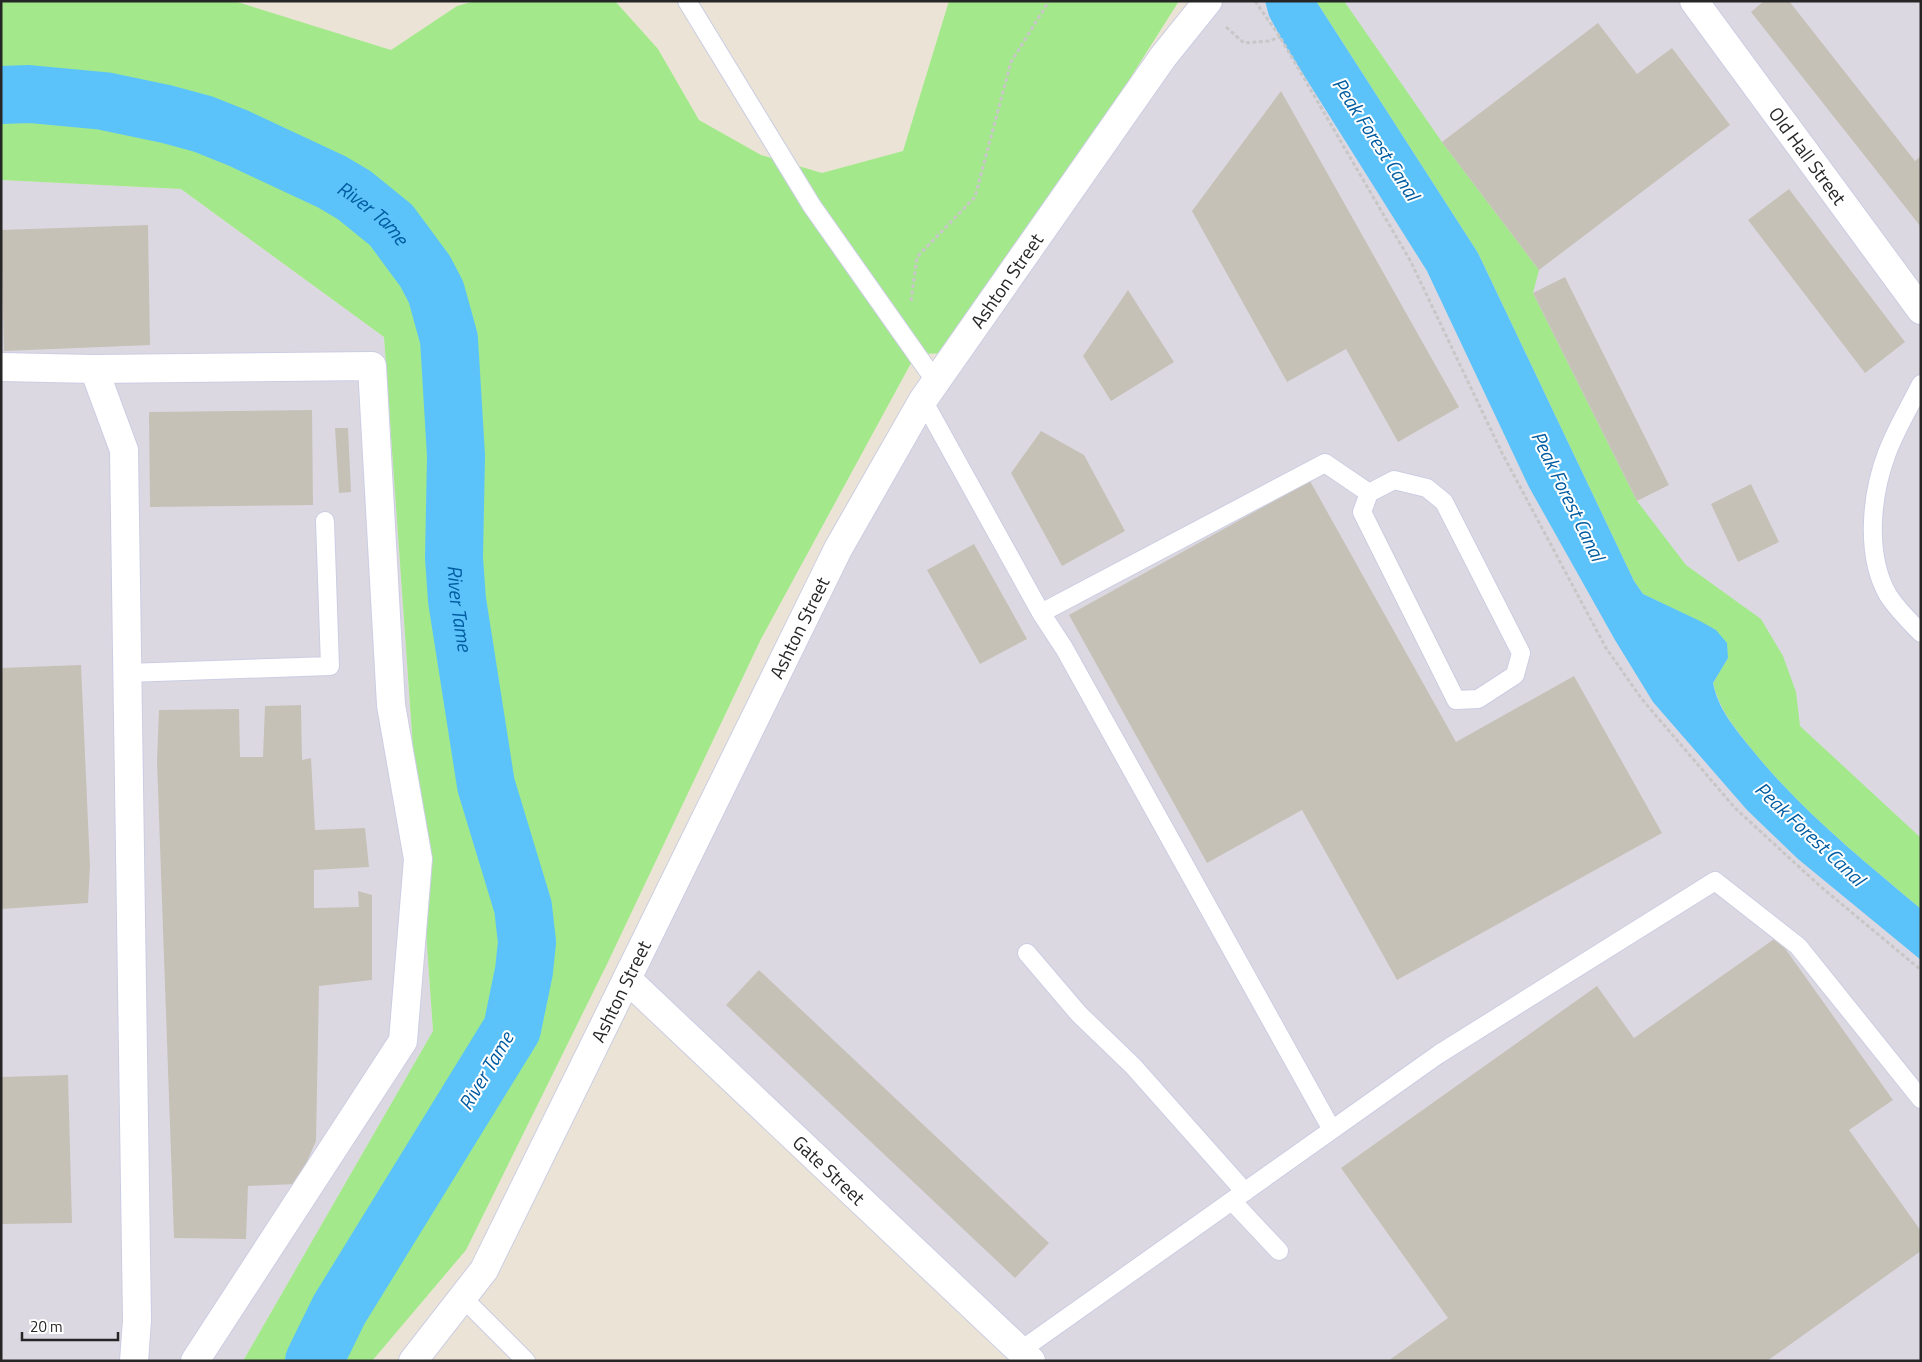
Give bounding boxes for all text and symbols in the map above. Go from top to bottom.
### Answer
water label: Peak Forest Canal [1325,71,1429,209]
street label: Old Hall Street [1762,100,1854,211]
water label: River Tame [331,172,418,253]
street label: Ashton Street [963,226,1050,334]
water label: Peak Forest Canal [1523,425,1615,569]
water label: River Tame [440,564,481,655]
street label: Ashton Street [762,571,836,683]
water label: Peak Forest Canal [1748,774,1875,895]
street label: Ashton Street [583,935,658,1047]
water label: River Tame [450,1024,522,1116]
street label: Gate Street [786,1128,873,1212]
scale bar [22,1310,119,1342]
text: 20 m [30,1315,63,1338]

